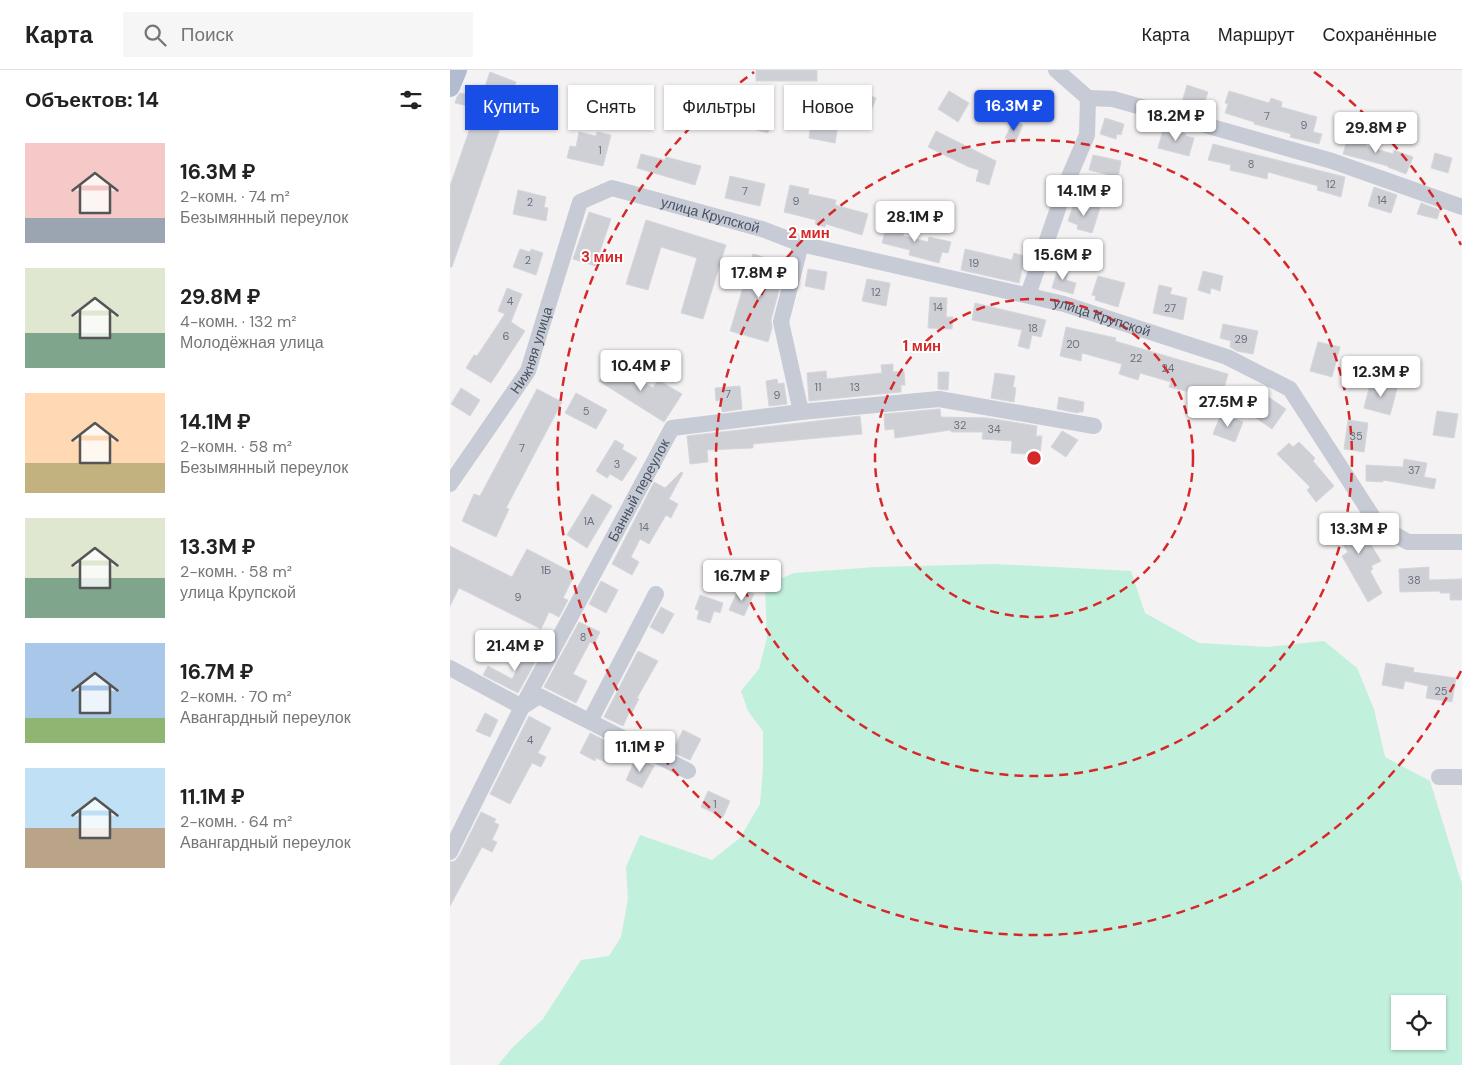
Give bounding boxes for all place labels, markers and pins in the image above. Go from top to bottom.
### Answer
pin: 16.3M ₽ [968,90,1060,132]
pin: 18.2M ₽ [1130,100,1222,142]
pin: 29.8M ₽ [1330,112,1422,154]
pin: 14.1M ₽ [1038,174,1130,217]
pin: 28.1M ₽ [869,200,961,243]
pin: 15.6M ₽ [1017,238,1109,281]
pin: 17.8M ₽ [713,256,805,299]
pin: 10.4M ₽ [595,350,687,392]
pin: 12.3M ₽ [1335,356,1427,398]
pin: 27.5M ₽ [1182,386,1274,428]
centre of rings [1025,449,1043,467]
pin: 13.3M ₽ [1313,512,1405,555]
pin: 16.7M ₽ [696,560,788,602]
pin: 21.4M ₽ [469,630,561,672]
pin: 11.1M ₽ [594,730,686,773]

